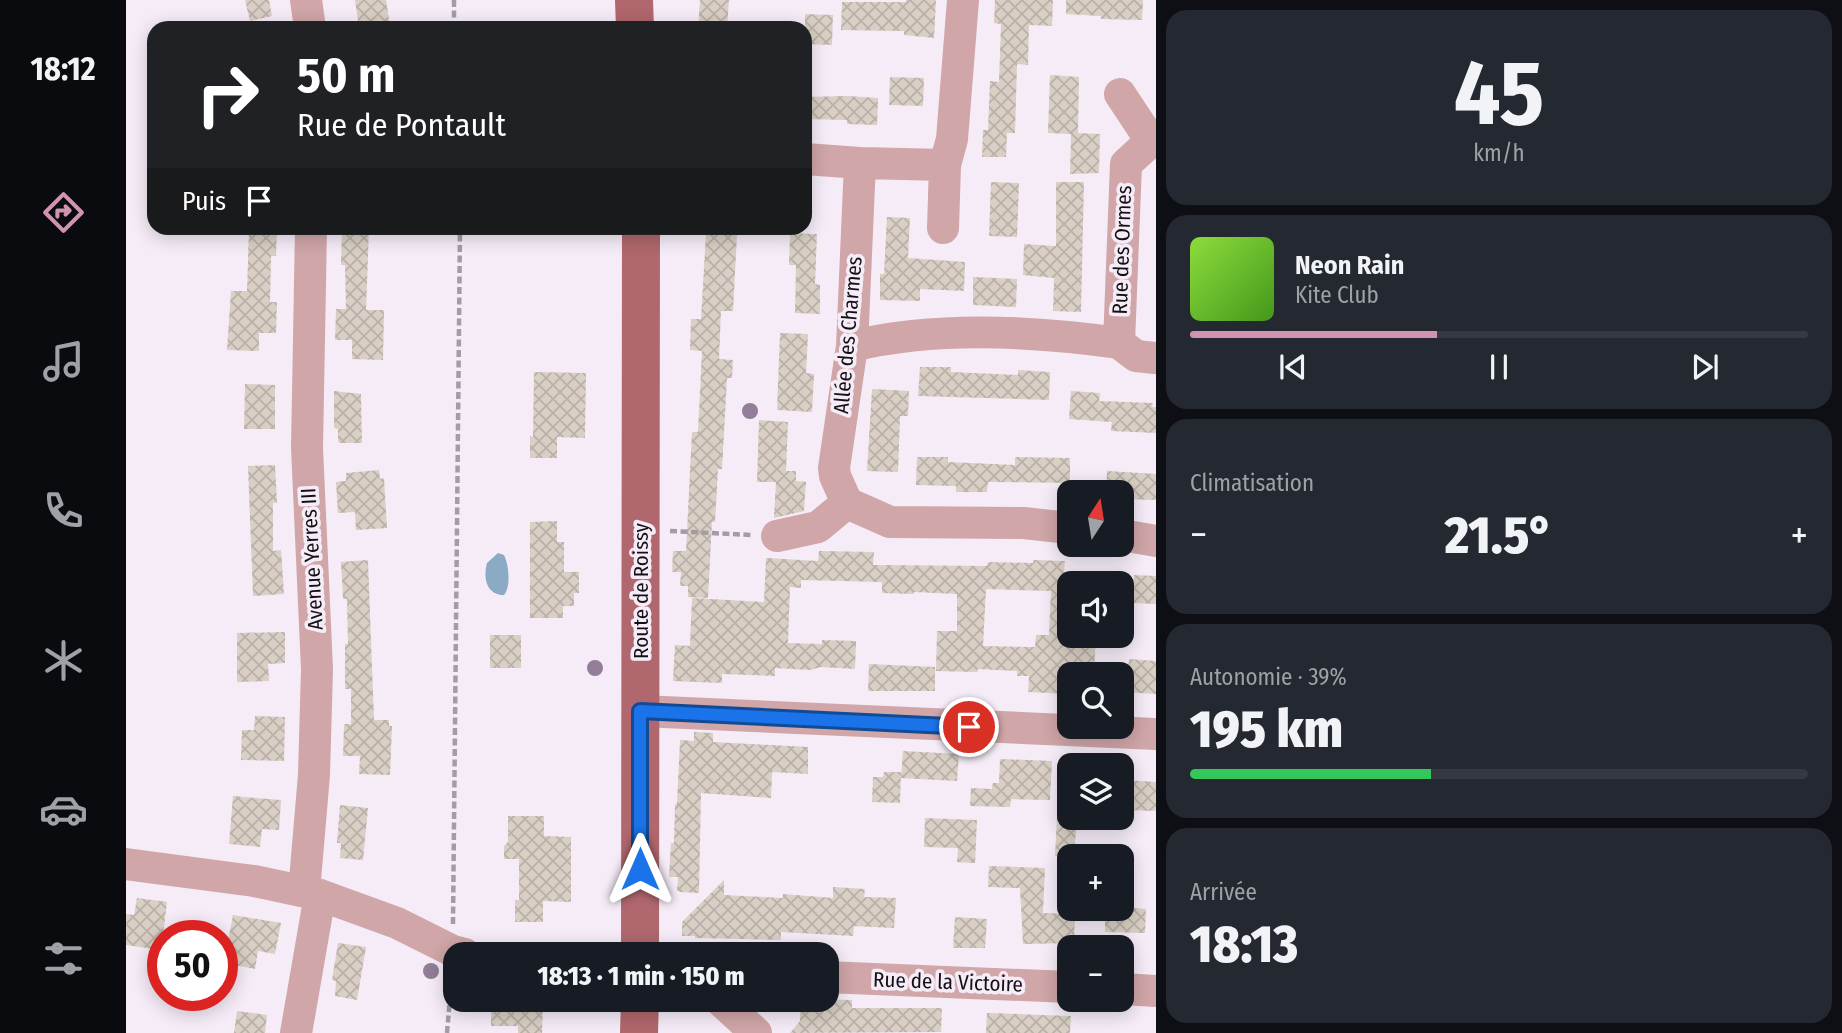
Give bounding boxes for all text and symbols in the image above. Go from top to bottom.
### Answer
text: 45 [1454,39,1544,148]
text: 50 m [297,46,395,105]
icon: right [182,49,273,140]
text: 18:12 [30,50,96,88]
text: Rue de Pontault [297,106,506,144]
text: km/h [1473,139,1525,167]
icon: arrive [240,182,278,220]
street label: Rue des Ormes [1107,185,1137,315]
text: Puis [182,186,226,217]
icon: directions [39,188,88,237]
text: Neon Rain [1295,250,1404,281]
street label: Allée des Charmes [828,255,868,415]
text: Kite Club [1295,281,1379,309]
icon: music [39,337,88,386]
icon: previous [1274,348,1312,386]
icon: pause [1480,348,1518,386]
icon: next [1686,348,1724,386]
text: Climatisation [1190,469,1314,497]
north arrow [1057,480,1134,556]
map controls [1057,480,1134,1012]
icon: phone [39,486,88,535]
street label: Avenue Yerres III [295,487,329,631]
text: 21.5° [1445,504,1553,567]
text: − [1190,512,1207,558]
text: + [1791,512,1808,558]
street label: Route de Roissy [628,522,654,659]
button: sound [1057,571,1134,648]
icon: climate [39,636,88,685]
button: search [1057,662,1134,739]
text: Autonomie · 39% [1190,663,1347,691]
pin [939,697,999,757]
text: 195 km [1190,698,1343,761]
icon: arrive [950,708,988,746]
button: layers [1057,753,1134,830]
icon: car [39,785,88,834]
position arrow [603,832,677,906]
button: + [1057,844,1134,921]
text: Arrivée [1190,878,1257,906]
text: 18:13 [1190,913,1298,976]
speed limit sign: 50 [147,920,238,1011]
icon: filters [39,934,88,983]
button: − [1057,935,1134,1012]
text: 18:13 · 1 min · 150 m [537,961,745,992]
street label: Rue de la Victoire [873,966,1023,998]

